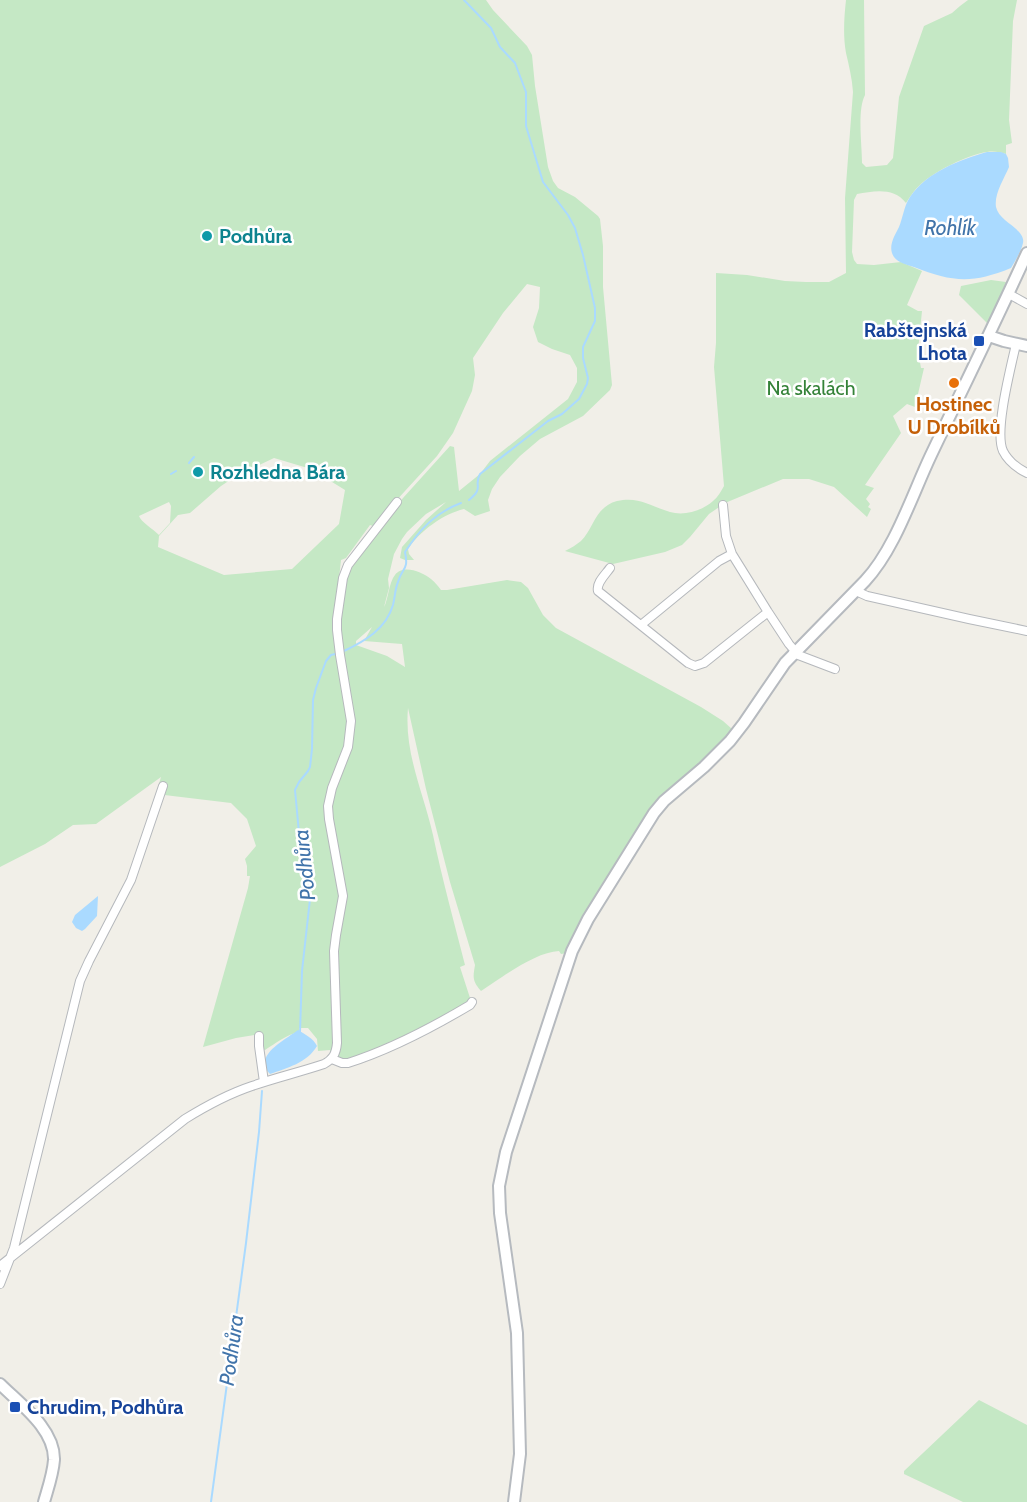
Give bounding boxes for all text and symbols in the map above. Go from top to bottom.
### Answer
water label: Rohlík [924,215,977,240]
place label: Podhůra [219,224,292,248]
marker: Podhůra [200,229,214,243]
place label: Rabštejnská Lhota [864,318,967,365]
marker: Rabštejnská Lhota [972,334,986,348]
park label: Na skalách [767,376,855,400]
marker: Hostinec U Drobílků [947,376,961,390]
place label: Hostinec U Drobílků [907,392,1001,439]
place label: Rozhledna Bára [210,460,345,484]
marker: Rozhledna Bára [191,465,205,479]
water label: Podhůra [288,828,320,902]
water label: Podhůra [214,1313,248,1387]
place label: Chrudim, Podhůra [27,1395,184,1419]
marker: Chrudim, Podhůra [8,1400,22,1414]

